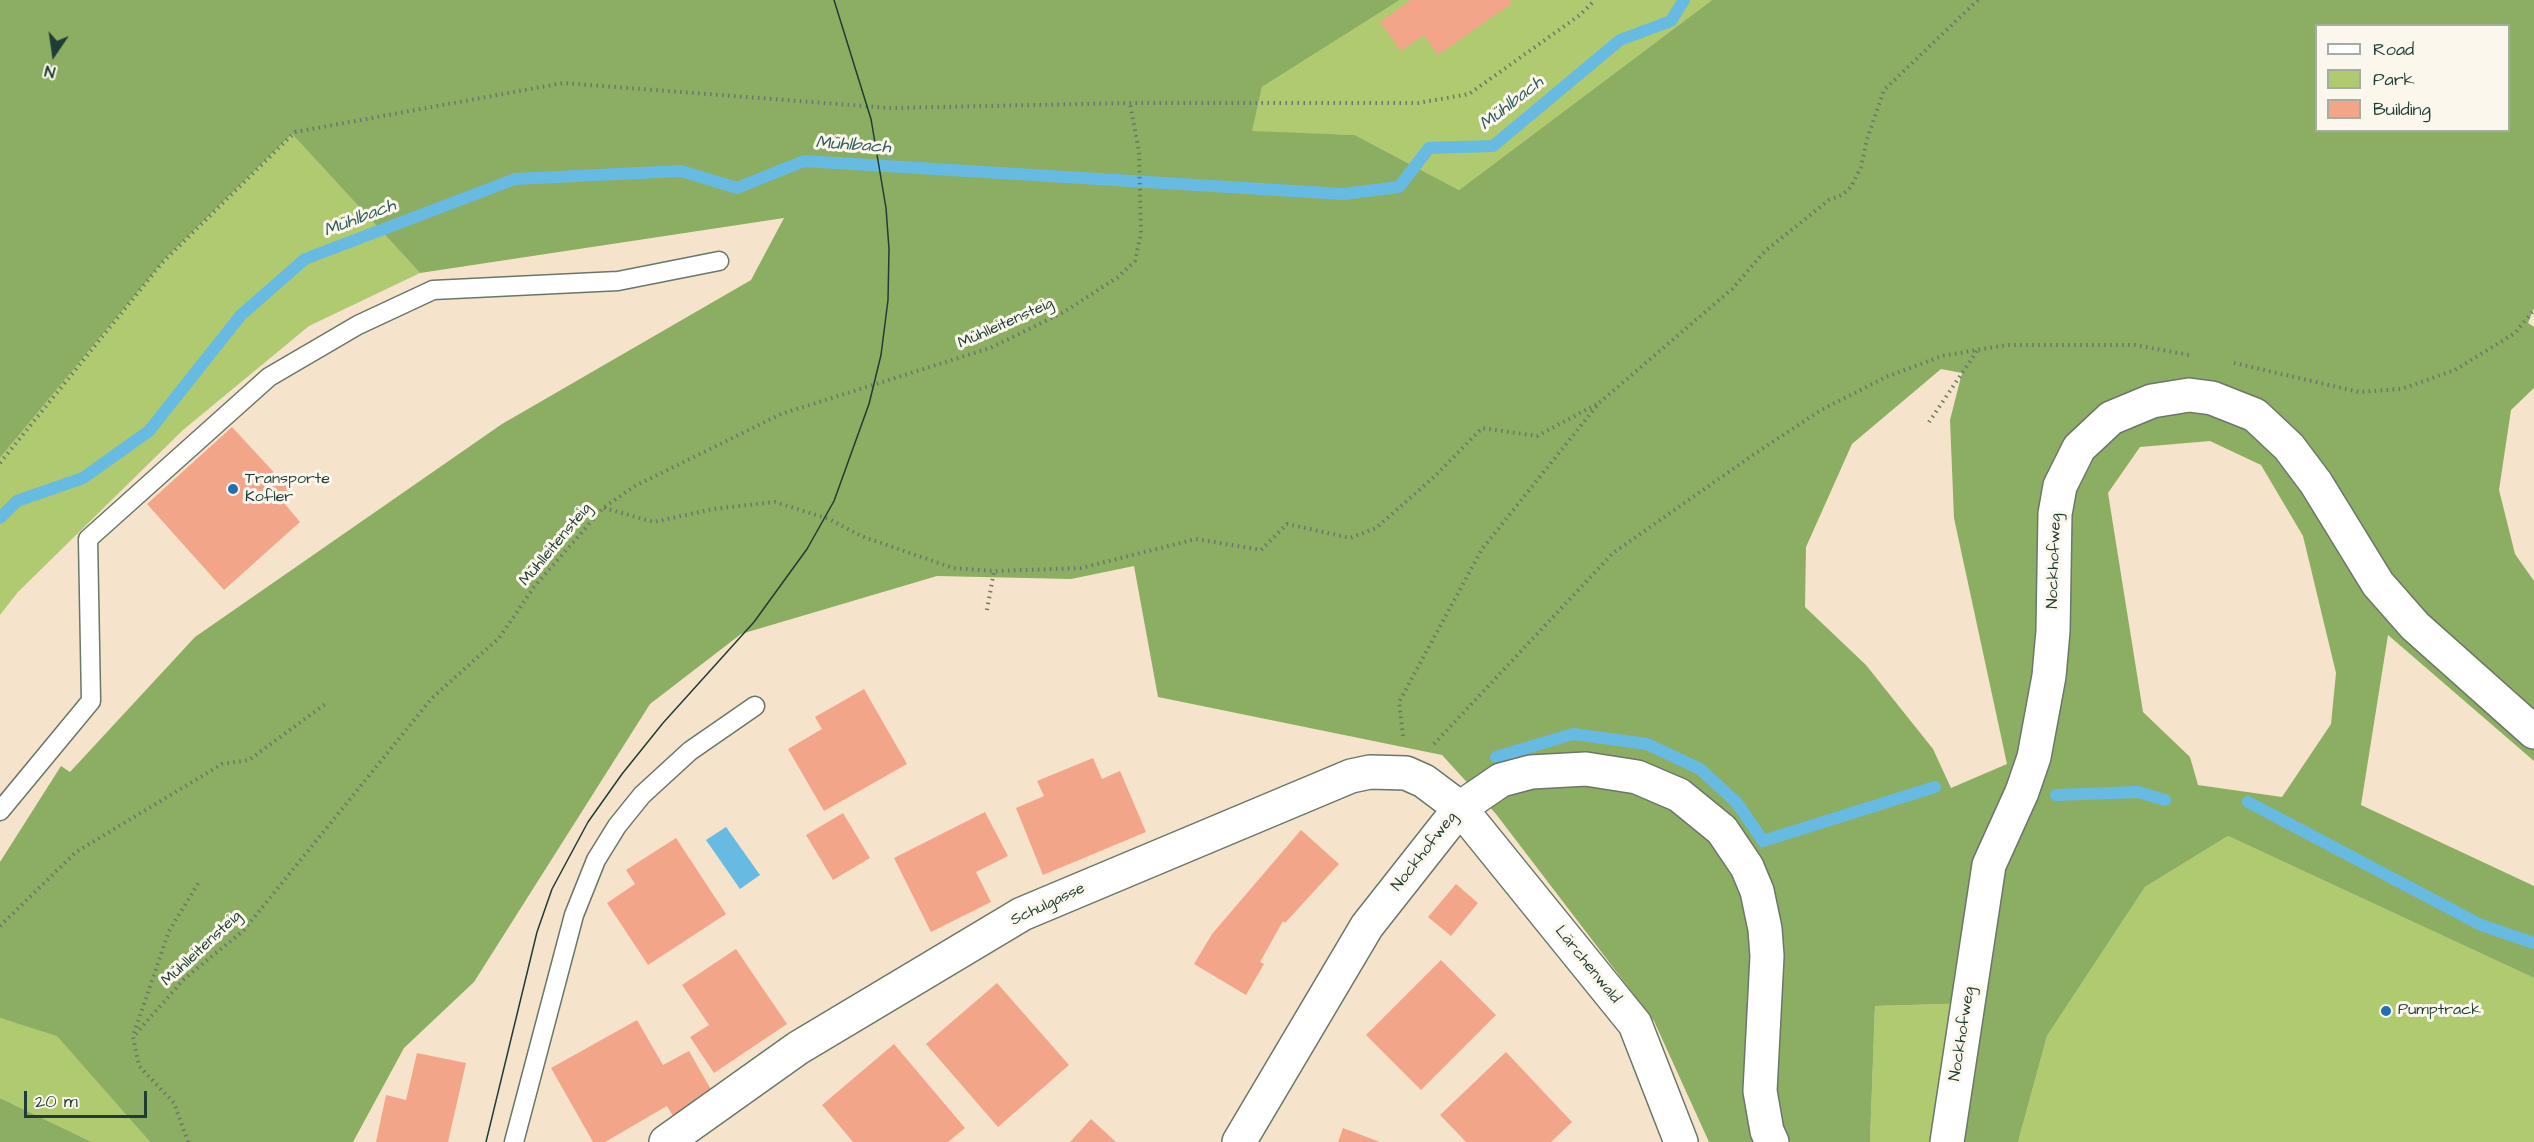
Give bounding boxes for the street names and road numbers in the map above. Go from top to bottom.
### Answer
street label: Mühlleitensteig [955,294,1057,354]
street label: Mühlleitensteig [516,500,596,590]
street label: Nockhofweg [2044,513,2066,609]
street label: Nockhofweg [1388,809,1462,895]
street label: Schulgasse [1008,879,1088,931]
street label: Mühlleitensteig [158,907,246,991]
street label: Lärchenwald [1550,922,1624,1008]
street label: Nockhofweg [1946,985,1980,1083]

